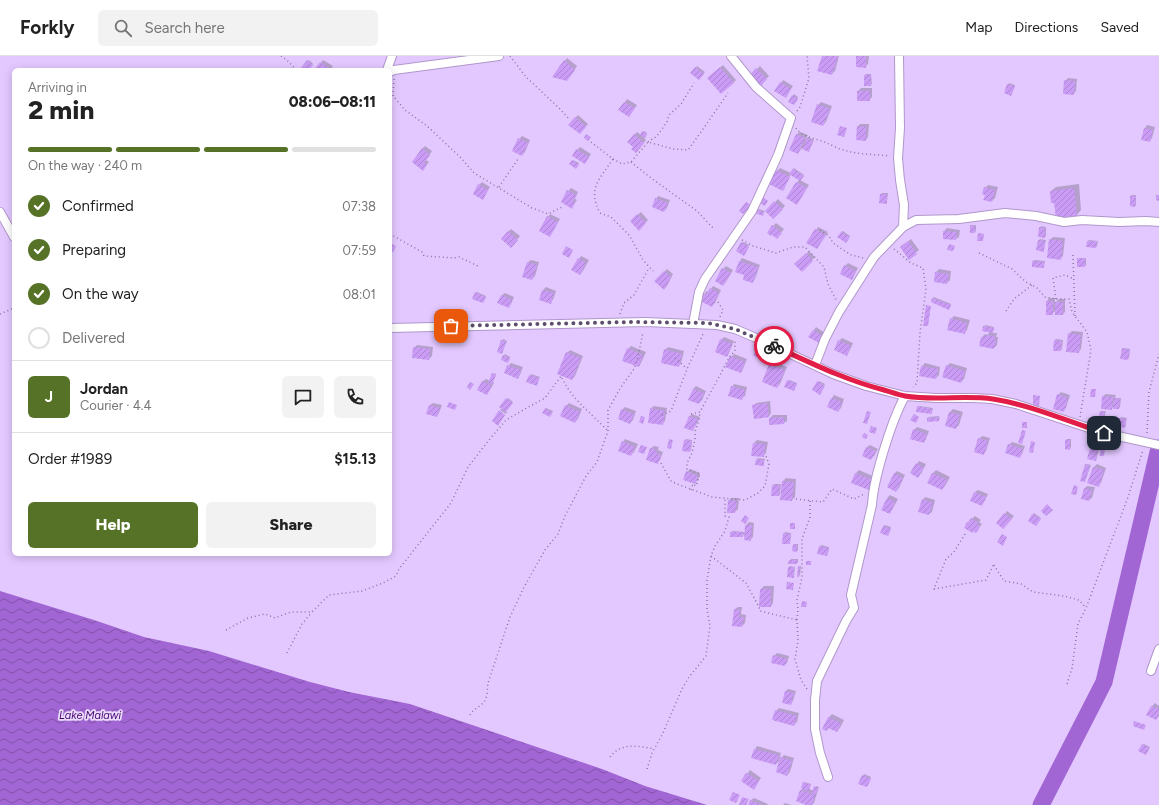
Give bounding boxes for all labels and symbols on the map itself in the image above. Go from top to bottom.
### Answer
pin [434,309,468,343]
courier [754,326,794,366]
pin [1087,416,1121,450]
water label: Lake Malawi [59,709,121,722]

